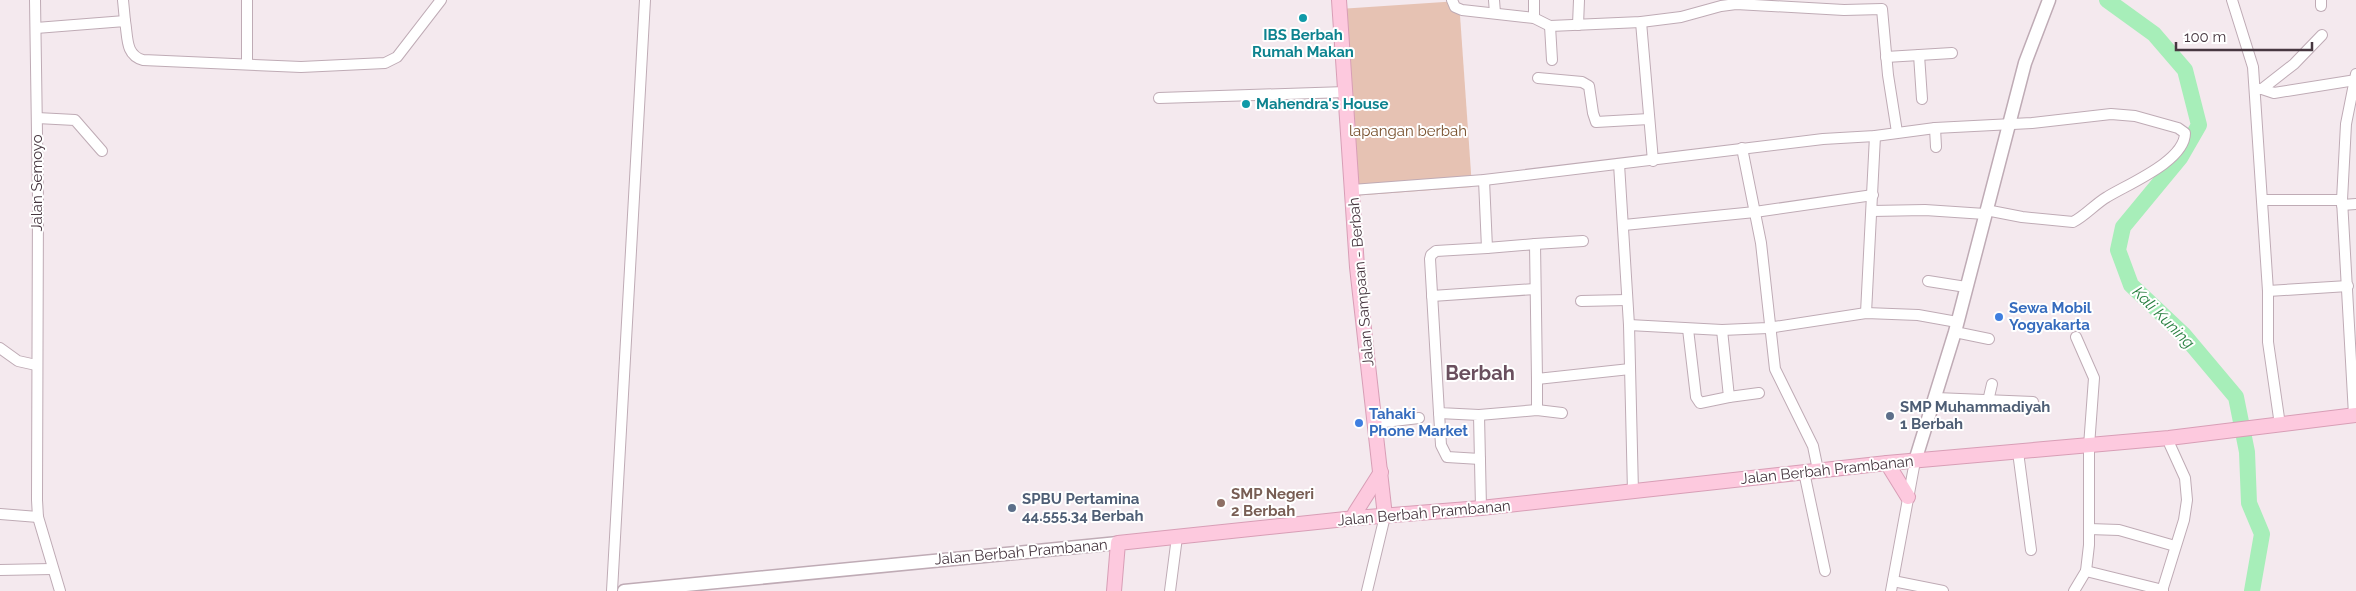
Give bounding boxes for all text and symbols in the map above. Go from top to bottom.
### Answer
marker: IBS Berbah Rumah Makan [1297,12,1309,24]
scale bar [2176,20,2312,52]
place label: IBS Berbah Rumah Makan [1252,26,1354,61]
text: 100 m [2184,28,2226,46]
place label: Mahendra's House [1256,95,1389,113]
marker: Mahendra's House [1240,98,1252,110]
park label: lapangan berbah [1349,122,1467,140]
street label: Jalan Semoyo [28,134,46,232]
street label: Jalan Sampaan - Berbah [1345,197,1377,367]
water label: Kali Kuning [2129,282,2199,353]
place label: Sewa Mobil Yogyakarta [2009,299,2092,334]
marker: Sewa Mobil Yogyakarta [1993,311,2005,323]
district label: Berbah [1445,361,1515,385]
place label: SMP Muhammadiyah 1 Berbah [1900,398,2050,433]
place label: Tahaki Phone Market [1369,405,1468,440]
marker: SMP Muhammadiyah 1 Berbah [1884,410,1896,422]
marker: Tahaki Phone Market [1353,417,1365,429]
street label: Jalan Berbah Prambanan [1740,452,1914,488]
place label: SMP Negeri 2 Berbah [1231,485,1314,520]
place label: SPBU Pertamina 44.555.34 Berbah [1022,490,1144,525]
street label: Jalan Berbah Prambanan [1337,496,1511,530]
marker: SMP Negeri 2 Berbah [1215,497,1227,509]
marker: SPBU Pertamina 44.555.34 Berbah [1006,502,1018,514]
street label: Jalan Berbah Prambanan [934,535,1108,569]

